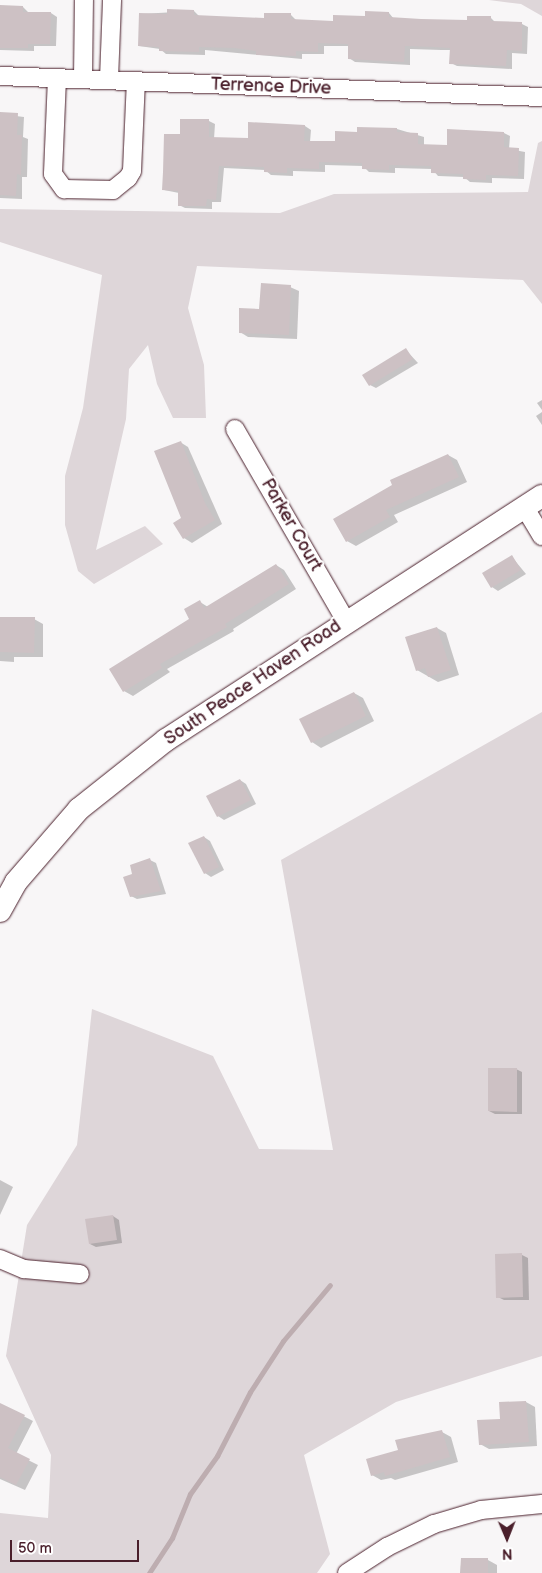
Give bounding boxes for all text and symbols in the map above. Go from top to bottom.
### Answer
street label: Terrence Drive [210,74,332,100]
street label: Parker Court [256,475,326,575]
street label: South Peace Haven Road [160,616,346,750]
north arrow [482,1513,532,1563]
scale bar [12,1530,141,1562]
text: 50 m [18,1539,52,1558]
text: N [502,1545,513,1562]

